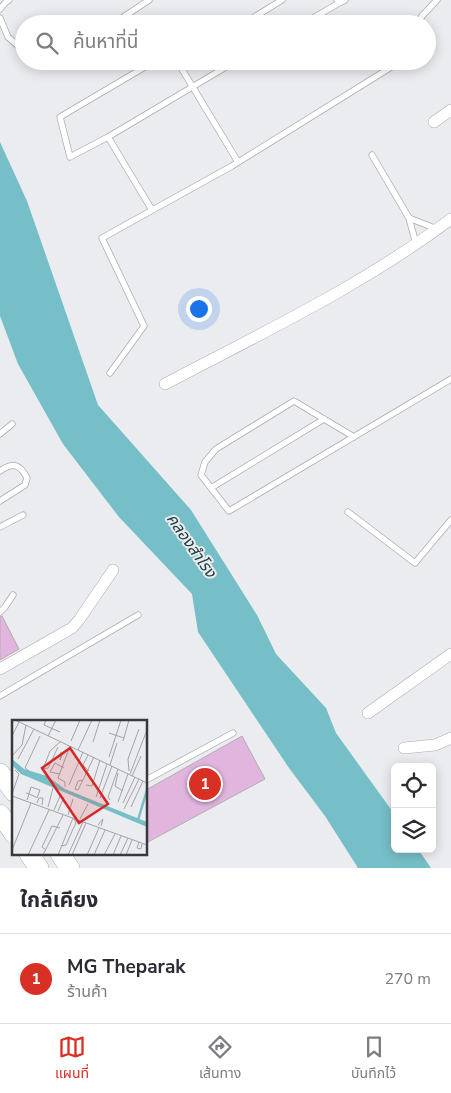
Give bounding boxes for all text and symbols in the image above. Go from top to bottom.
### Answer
search box [15,15,436,70]
icon: search [33,29,61,57]
text: ค้นหาที่นี่ [73,29,138,55]
your location [186,296,212,322]
water label: คลองสำโรง [161,509,222,583]
inset map [12,720,148,856]
map controls [391,763,436,853]
button: locate [391,763,436,808]
pin: 1 [189,765,221,803]
button: layers [391,808,436,853]
text: ใกล้เคียง [20,886,98,914]
text: MG Theparak [67,954,186,980]
text: 1 [31,968,41,990]
text: 270 m [384,968,431,990]
text: ร้านค้า [67,981,107,1003]
tab: แผนที่ [55,1033,89,1084]
tab: เส้นทาง [199,1033,241,1084]
tab: บันทึกไว้ [351,1033,396,1084]

